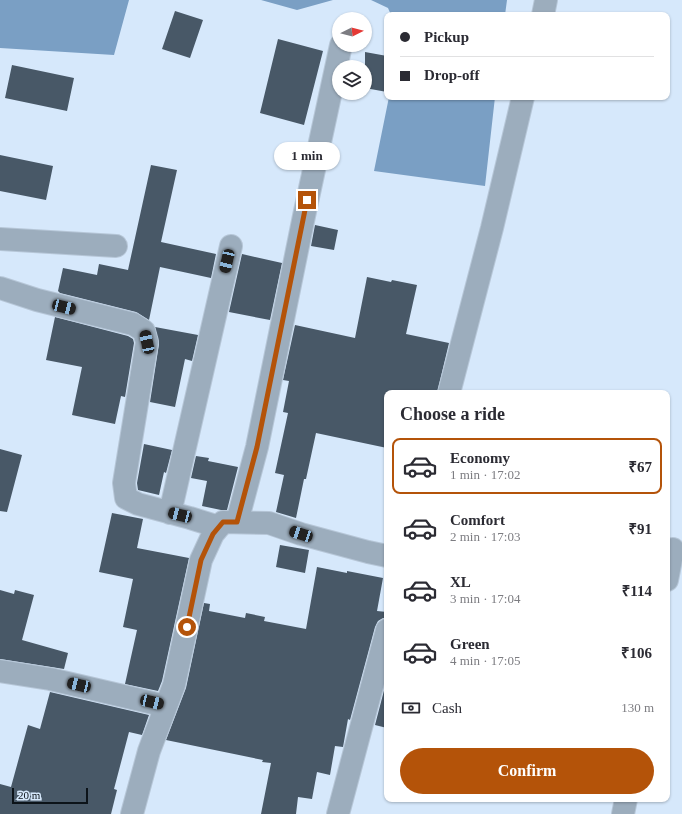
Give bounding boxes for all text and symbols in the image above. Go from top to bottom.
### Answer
north arrow [332,12,372,52]
map controls [332,12,372,100]
text: Pickup [424,29,469,45]
button: layers [332,60,372,100]
text: Drop-off [424,67,480,83]
callout: 1 min [274,142,340,170]
text: 1 min [291,148,323,163]
route end [298,191,316,209]
car [218,248,236,274]
car [51,298,77,316]
car [139,329,155,355]
text: Choose a ride [400,404,505,424]
icon: car [402,448,438,484]
text: Economy [450,450,510,466]
text: ₹67 [628,459,652,475]
text: 1 min · 17:02 [450,467,520,482]
car [167,506,193,524]
icon: car [402,510,438,546]
text: Comfort [450,512,505,528]
text: ₹91 [628,521,652,537]
car [288,525,314,543]
text: 2 min · 17:03 [450,529,520,544]
icon: car [402,572,438,608]
text: XL [450,574,471,590]
text: ₹114 [622,583,652,599]
text: 3 min · 17:04 [450,591,520,606]
route start [178,618,196,636]
icon: car [402,634,438,670]
text: Green [450,636,490,652]
text: ₹106 [621,645,652,661]
text: 4 min · 17:05 [450,653,520,668]
car [66,676,92,694]
car [139,693,165,711]
icon: cash [400,697,422,719]
text: Cash [432,700,462,716]
text: 130 m [621,700,654,715]
button: Confirm [400,748,654,794]
scale bar [12,786,88,805]
text: 20 m [18,789,40,801]

